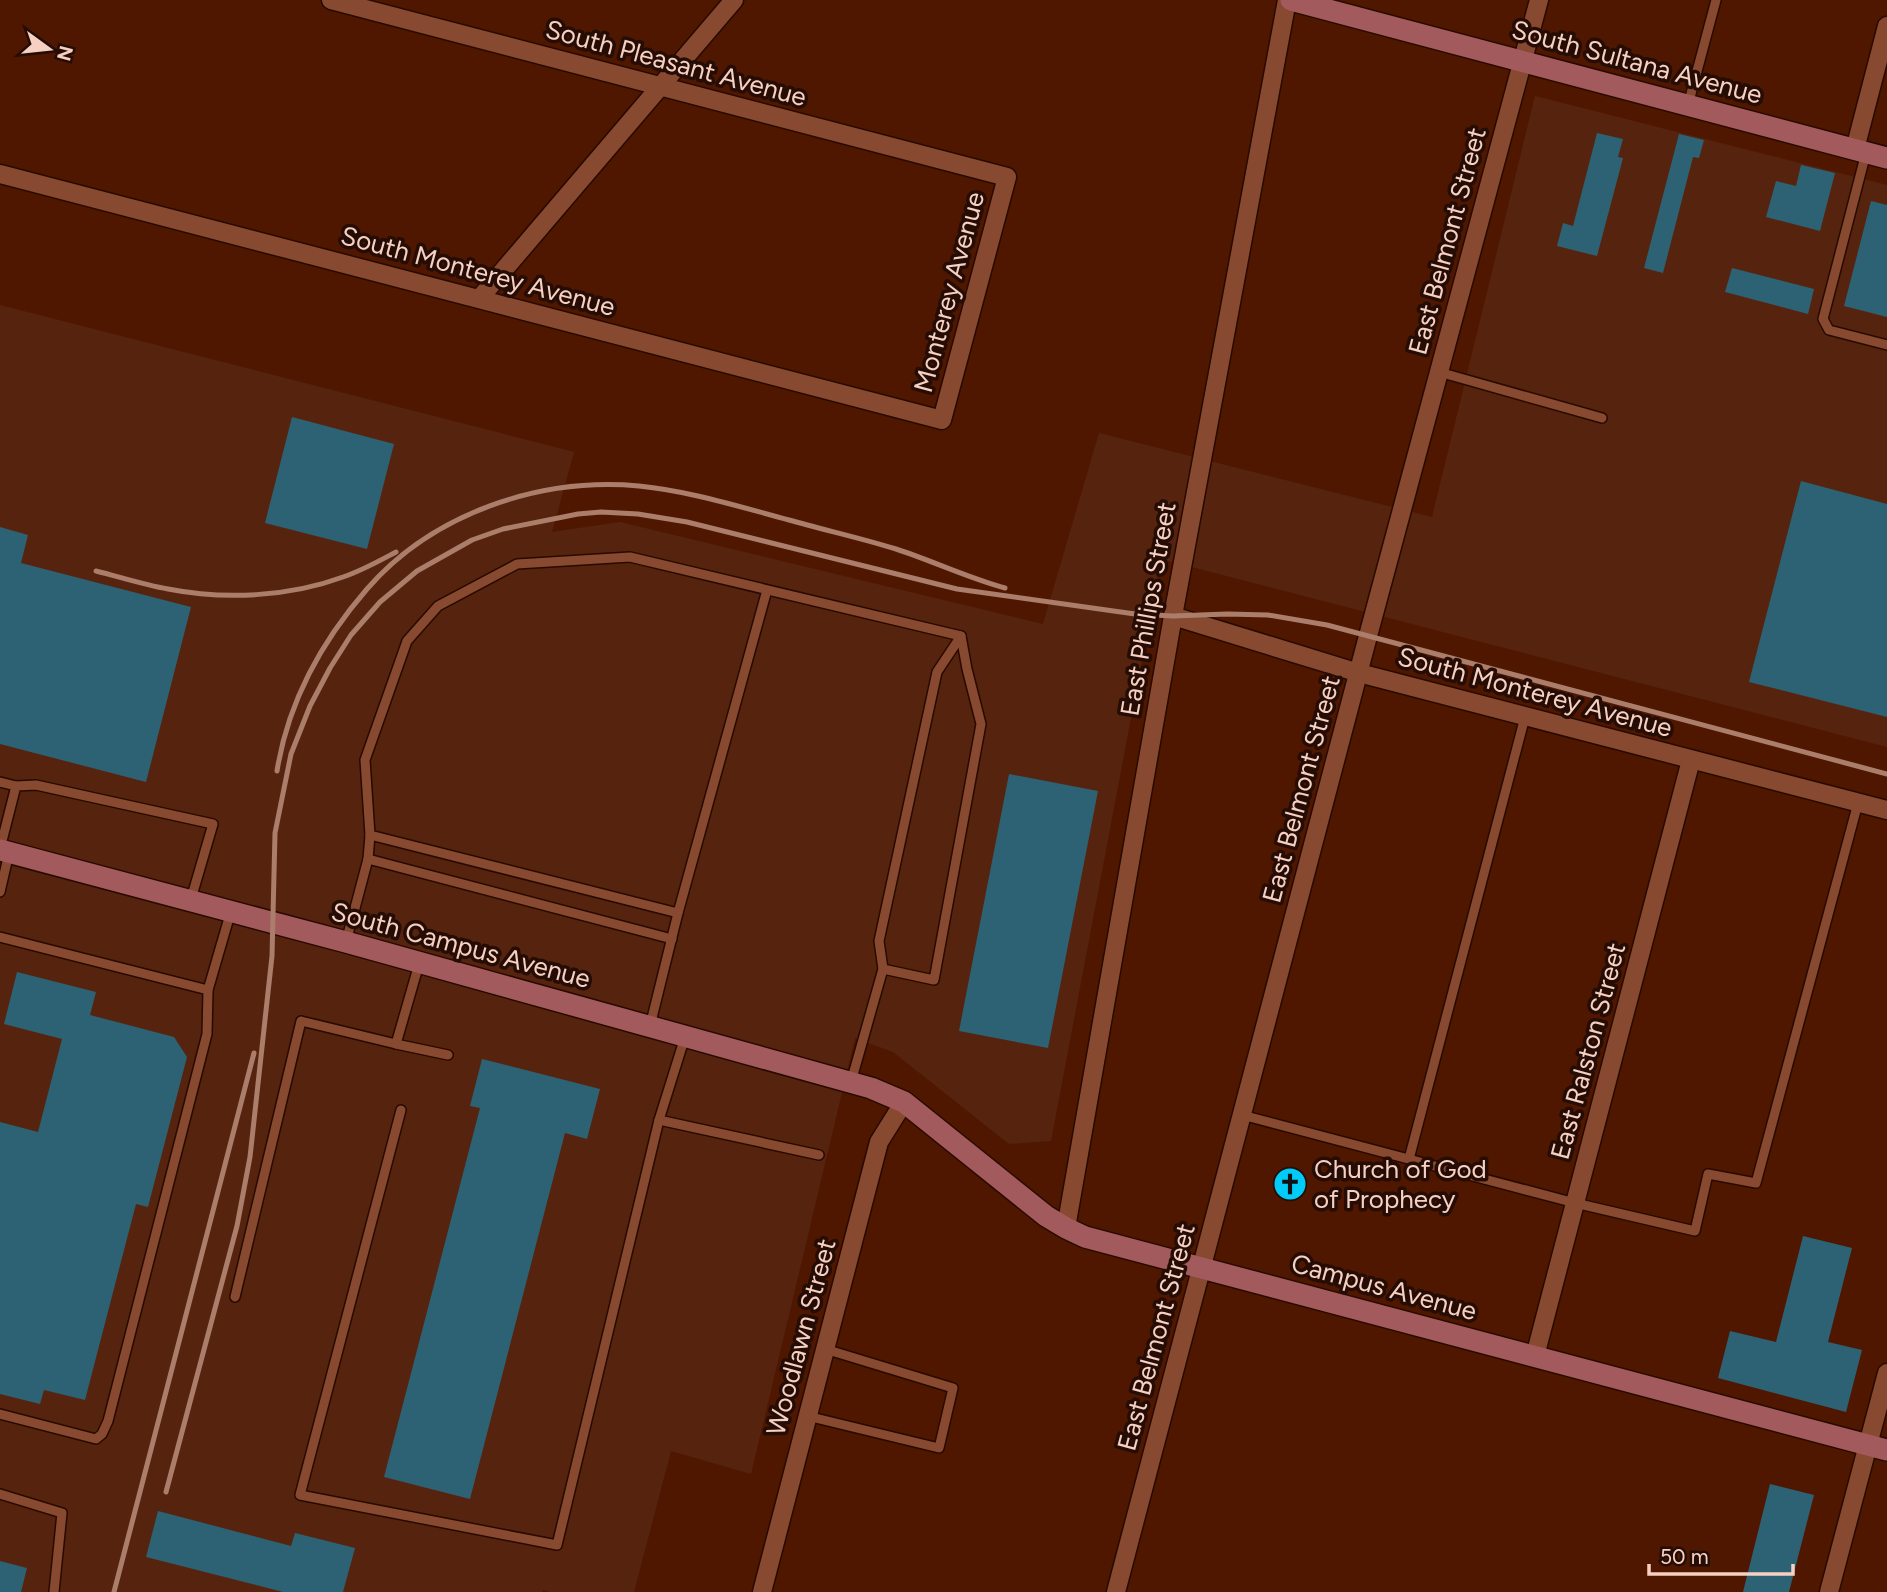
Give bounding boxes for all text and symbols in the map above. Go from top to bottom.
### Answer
street label: South Pleasant Avenue [542,13,810,113]
street label: South Sultana Avenue [1508,13,1766,111]
north arrow [14,14,84,84]
text: N [52,43,78,63]
street label: East Belmont Street [1401,124,1493,358]
street label: Monterey Avenue [907,188,991,396]
street label: South Monterey Avenue [337,219,619,323]
street label: East Phillips Street [1113,499,1183,719]
street label: South Monterey Avenue [1394,640,1676,744]
street label: East Belmont Street [1255,672,1347,906]
street label: South Campus Avenue [328,895,594,995]
street label: East Ralston Street [1544,939,1632,1163]
place label: Church of God of Prophecy [1314,1153,1487,1215]
church icon: Church of God of Prophecy [1271,1165,1309,1203]
street label: East Belmont Street [1110,1220,1202,1454]
street label: Woodlawn Street [759,1235,843,1439]
street label: Campus Avenue [1288,1247,1480,1327]
scale bar [1649,1532,1792,1576]
text: 50 m [1660,1544,1709,1569]

